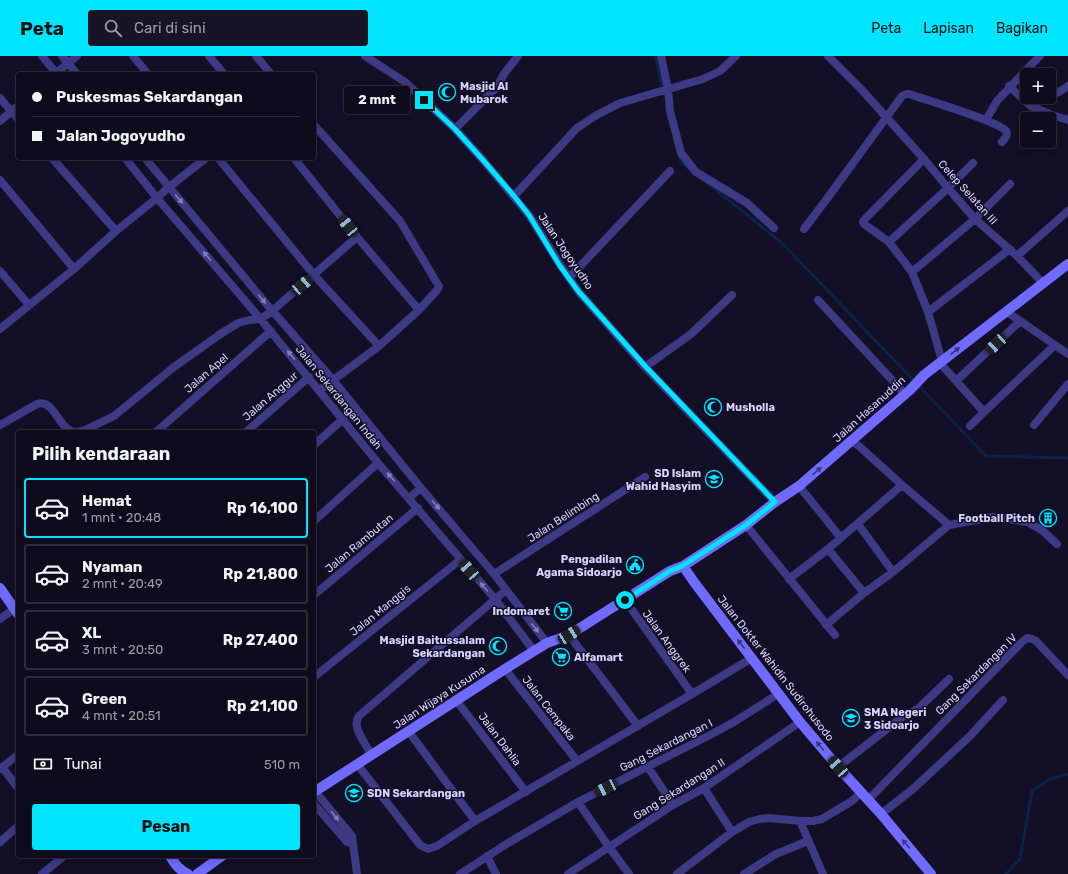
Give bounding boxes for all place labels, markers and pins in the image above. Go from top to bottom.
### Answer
place label: Masjid Al Mubarok [460,80,508,106]
mosque icon: Masjid Al Mubarok [437,82,457,102]
mosque icon: Musholla [703,397,723,417]
place label: Musholla [726,401,775,414]
place label: SD Islam Wahid Hasyim [626,467,701,493]
school or university icon: SD Islam Wahid Hasyim [704,469,724,489]
building icon: Football Pitch [1038,508,1058,528]
place label: Football Pitch [958,512,1035,525]
place label: Pengadilan Agama Sidoarjo [536,553,622,579]
public building icon: Pengadilan Agama Sidoarjo [625,555,645,575]
supermarket icon: Indomaret [553,601,573,621]
place label: Indomaret [493,605,550,618]
place label: Masjid Baitussalam Sekardangan [380,634,485,660]
mosque icon: Masjid Baitussalam Sekardangan [488,636,508,656]
supermarket icon: Alfamart [551,647,571,667]
place label: Alfamart [574,651,623,664]
place label: SMA Negeri 3 Sidoarjo [864,706,926,732]
school or university icon: SMA Negeri 3 Sidoarjo [841,708,861,728]
school or university icon: SDN Sekardangan [344,783,364,803]
place label: SDN Sekardangan [367,787,465,800]

